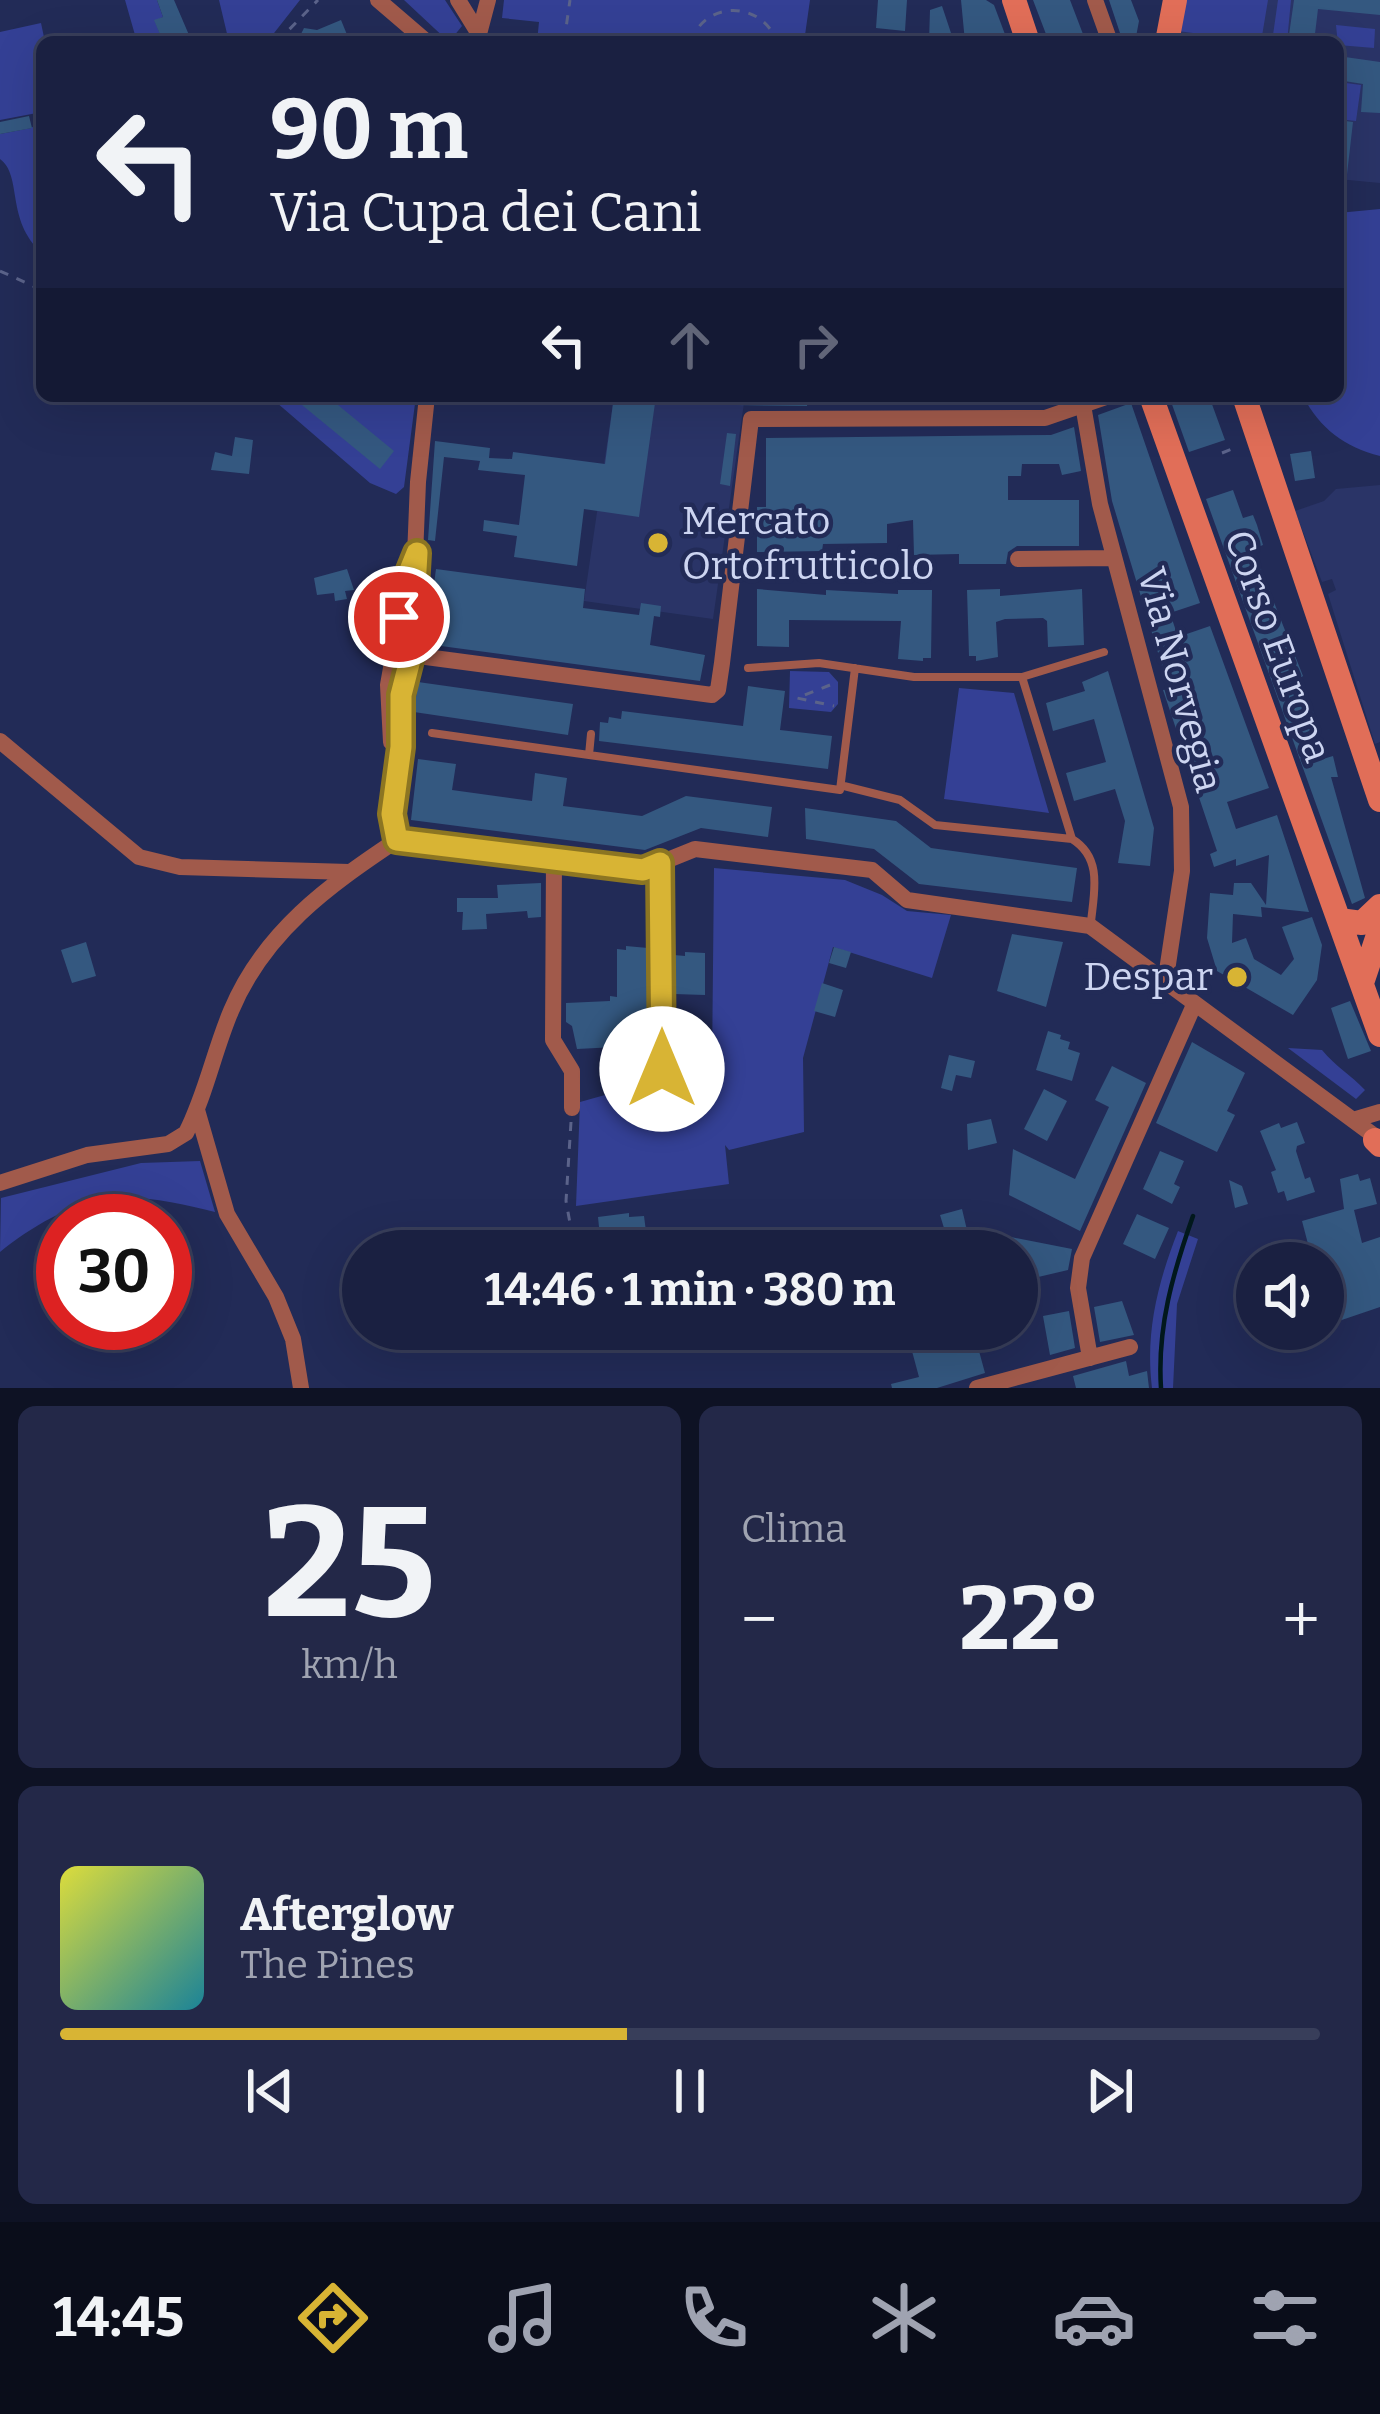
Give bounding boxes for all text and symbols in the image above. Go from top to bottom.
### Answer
text: 90 m [270,79,468,180]
icon: left [72,84,228,240]
text: Via Cupa dei Cani [270,181,702,245]
icon: left [531,312,597,378]
icon: ahead [657,312,723,378]
icon: right [783,312,849,378]
place label: Mercato Ortofrutticolo [682,498,934,589]
street label: Corso Europa [1215,524,1341,768]
marker: Mercato Ortofrutticolo [645,530,671,556]
street label: Via Norvegia [1128,563,1232,797]
pin [348,566,450,668]
icon: arrive [366,584,432,650]
place label: Despar [1083,954,1213,1000]
marker: Despar [1224,964,1250,990]
position arrow [599,1006,725,1132]
speed limit sign: 30 [36,1194,192,1350]
map controls [1236,1242,1344,1350]
button: sound [1236,1242,1344,1350]
text: 14:46 · 1 min · 380 m [484,1263,896,1317]
text: 25 [263,1470,436,1657]
text: Clima [741,1506,846,1552]
text: 22° [959,1565,1100,1673]
text: − [741,1580,777,1659]
text: + [1282,1580,1320,1659]
text: km/h [301,1642,398,1688]
text: Afterglow [240,1888,453,1942]
text: The Pines [240,1942,415,1988]
icon: previous [237,2058,303,2124]
icon: pause [657,2058,723,2124]
icon: next [1077,2058,1143,2124]
icon: directions [291,2276,375,2360]
icon: music [481,2276,565,2360]
icon: phone [672,2276,756,2360]
icon: climate [862,2276,946,2360]
icon: car [1052,2276,1136,2360]
icon: filters [1243,2276,1327,2360]
text: 14:45 [53,2286,184,2350]

